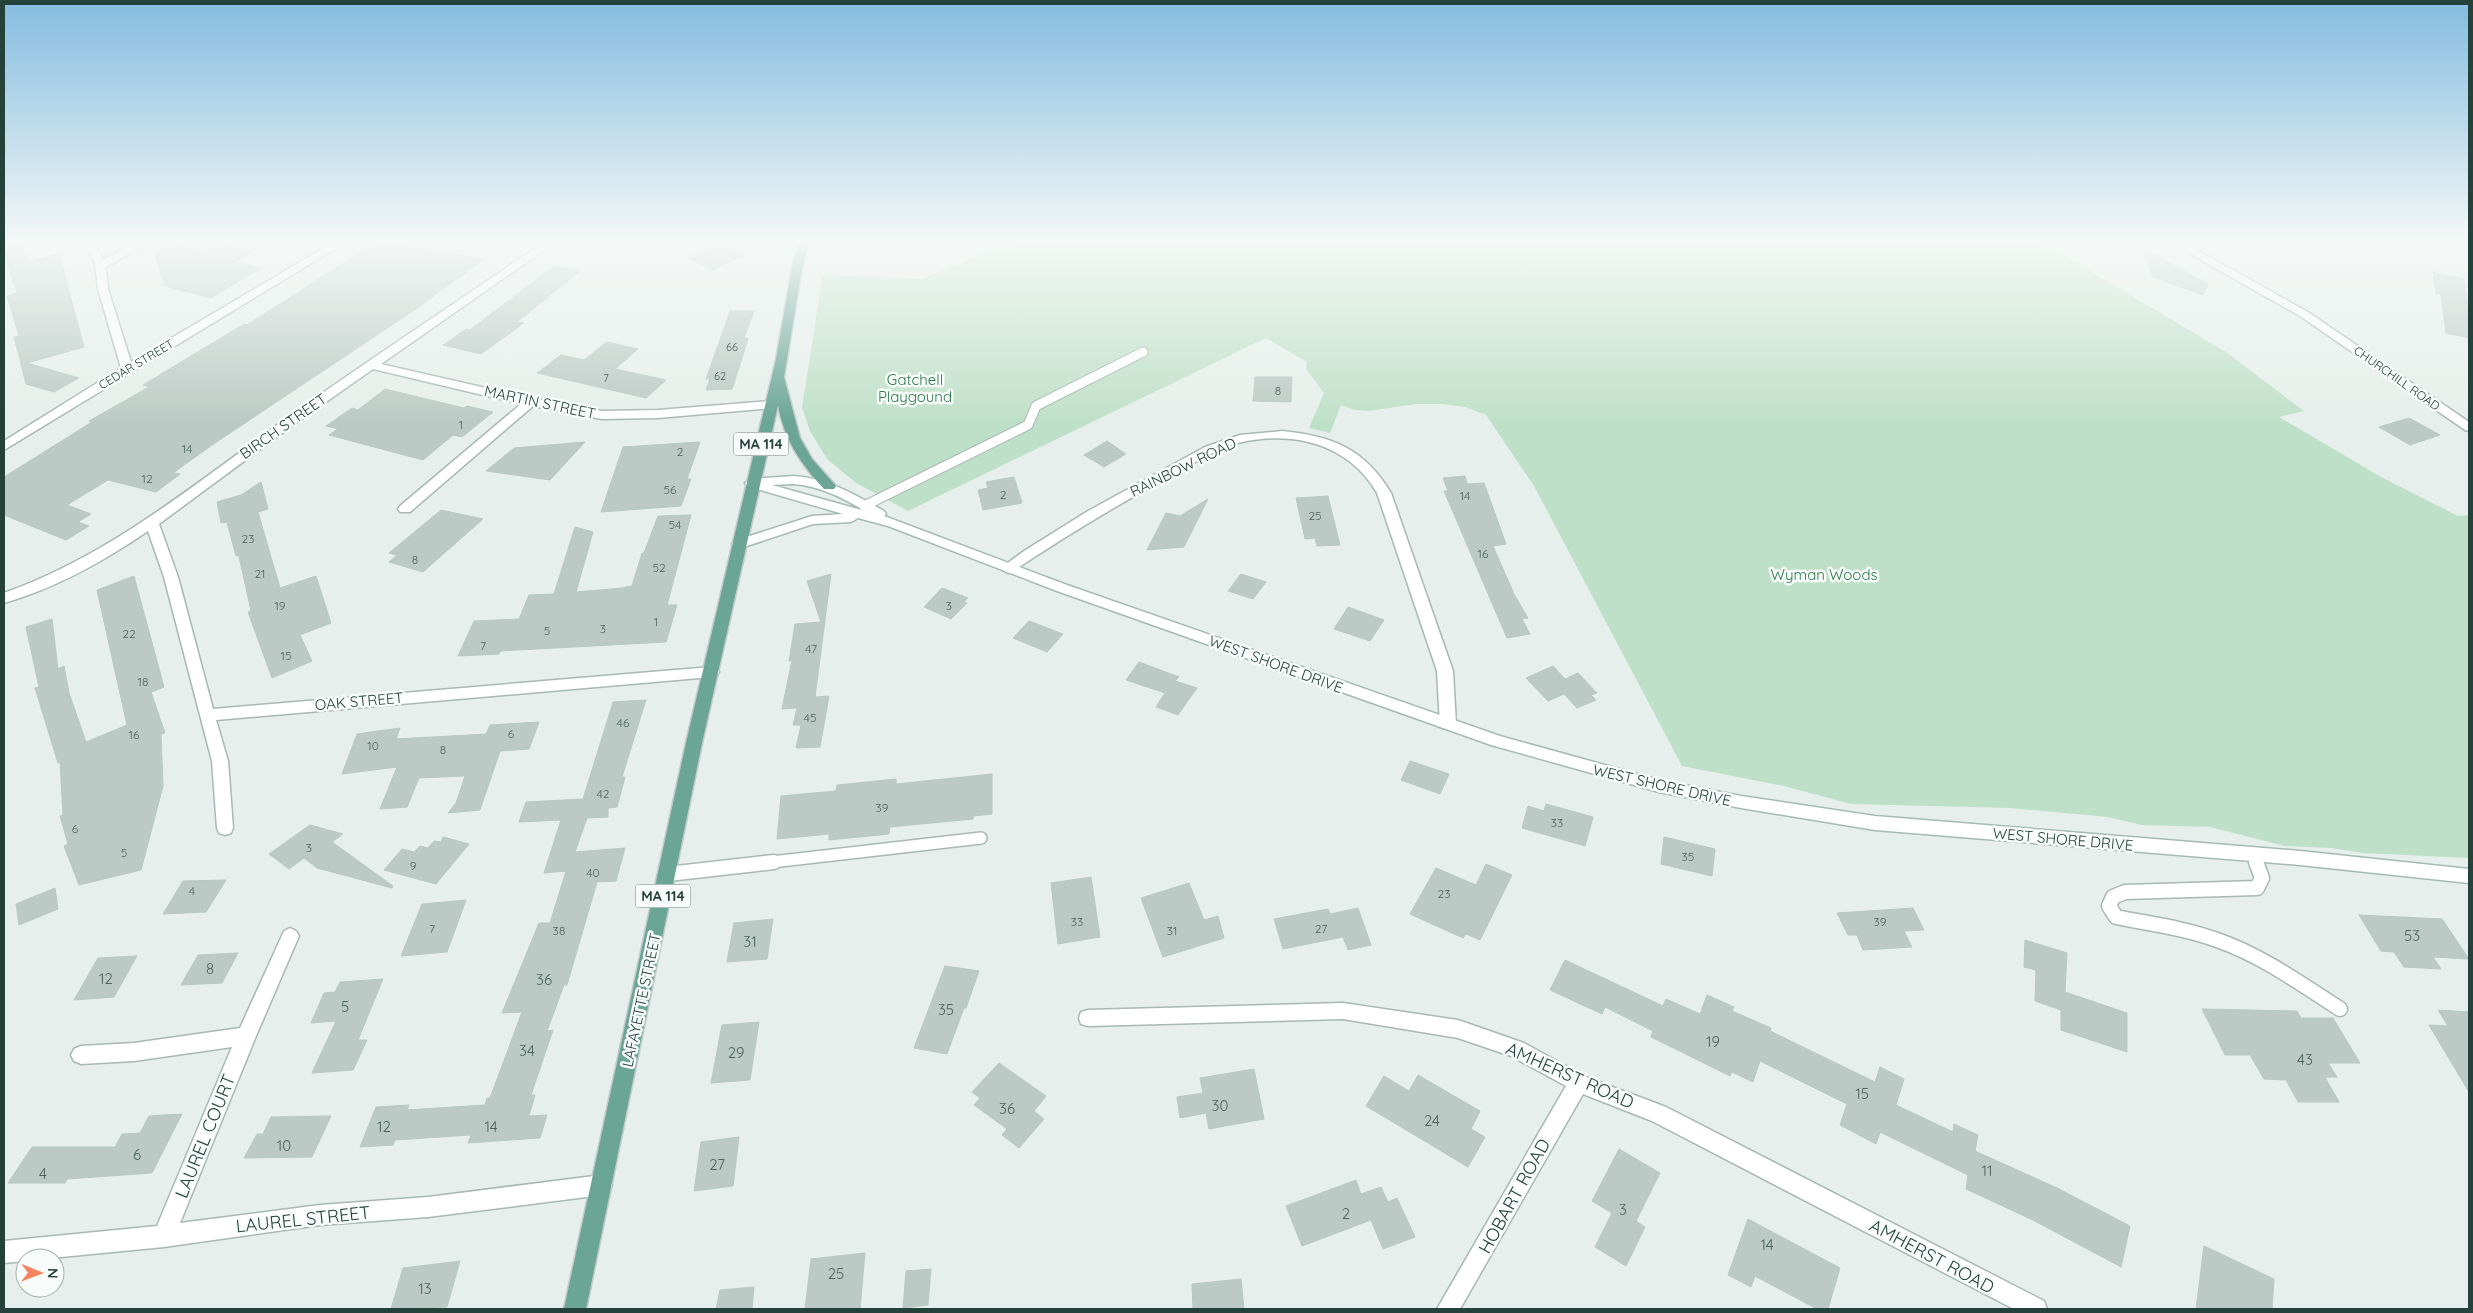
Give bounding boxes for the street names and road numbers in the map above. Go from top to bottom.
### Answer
street label: CEDAR STREET [96,336,176,392]
street label: CHURCHILL ROAD [2351,343,2443,414]
street label: MARTIN STREET [483,381,597,423]
street label: BIRCH STREET [236,389,330,463]
road number: MA 114 [734,432,788,456]
street label: RAINBOW ROAD [1127,433,1239,501]
street label: WEST SHORE DRIVE [1206,631,1346,697]
street label: OAK STREET [314,688,404,714]
street label: WEST SHORE DRIVE [1591,760,1733,810]
street label: WEST SHORE DRIVE [1992,823,2134,855]
road number: MA 114 [636,884,690,908]
street label: LAFAYETTE STREET [618,931,664,1069]
street label: AMHERST ROAD [1502,1036,1638,1114]
street label: LAUREL COURT [170,1071,240,1201]
street label: HOBART ROAD [1473,1134,1555,1257]
street label: LAUREL STREET [235,1200,371,1237]
street label: AMHERST ROAD [1866,1213,1998,1299]

